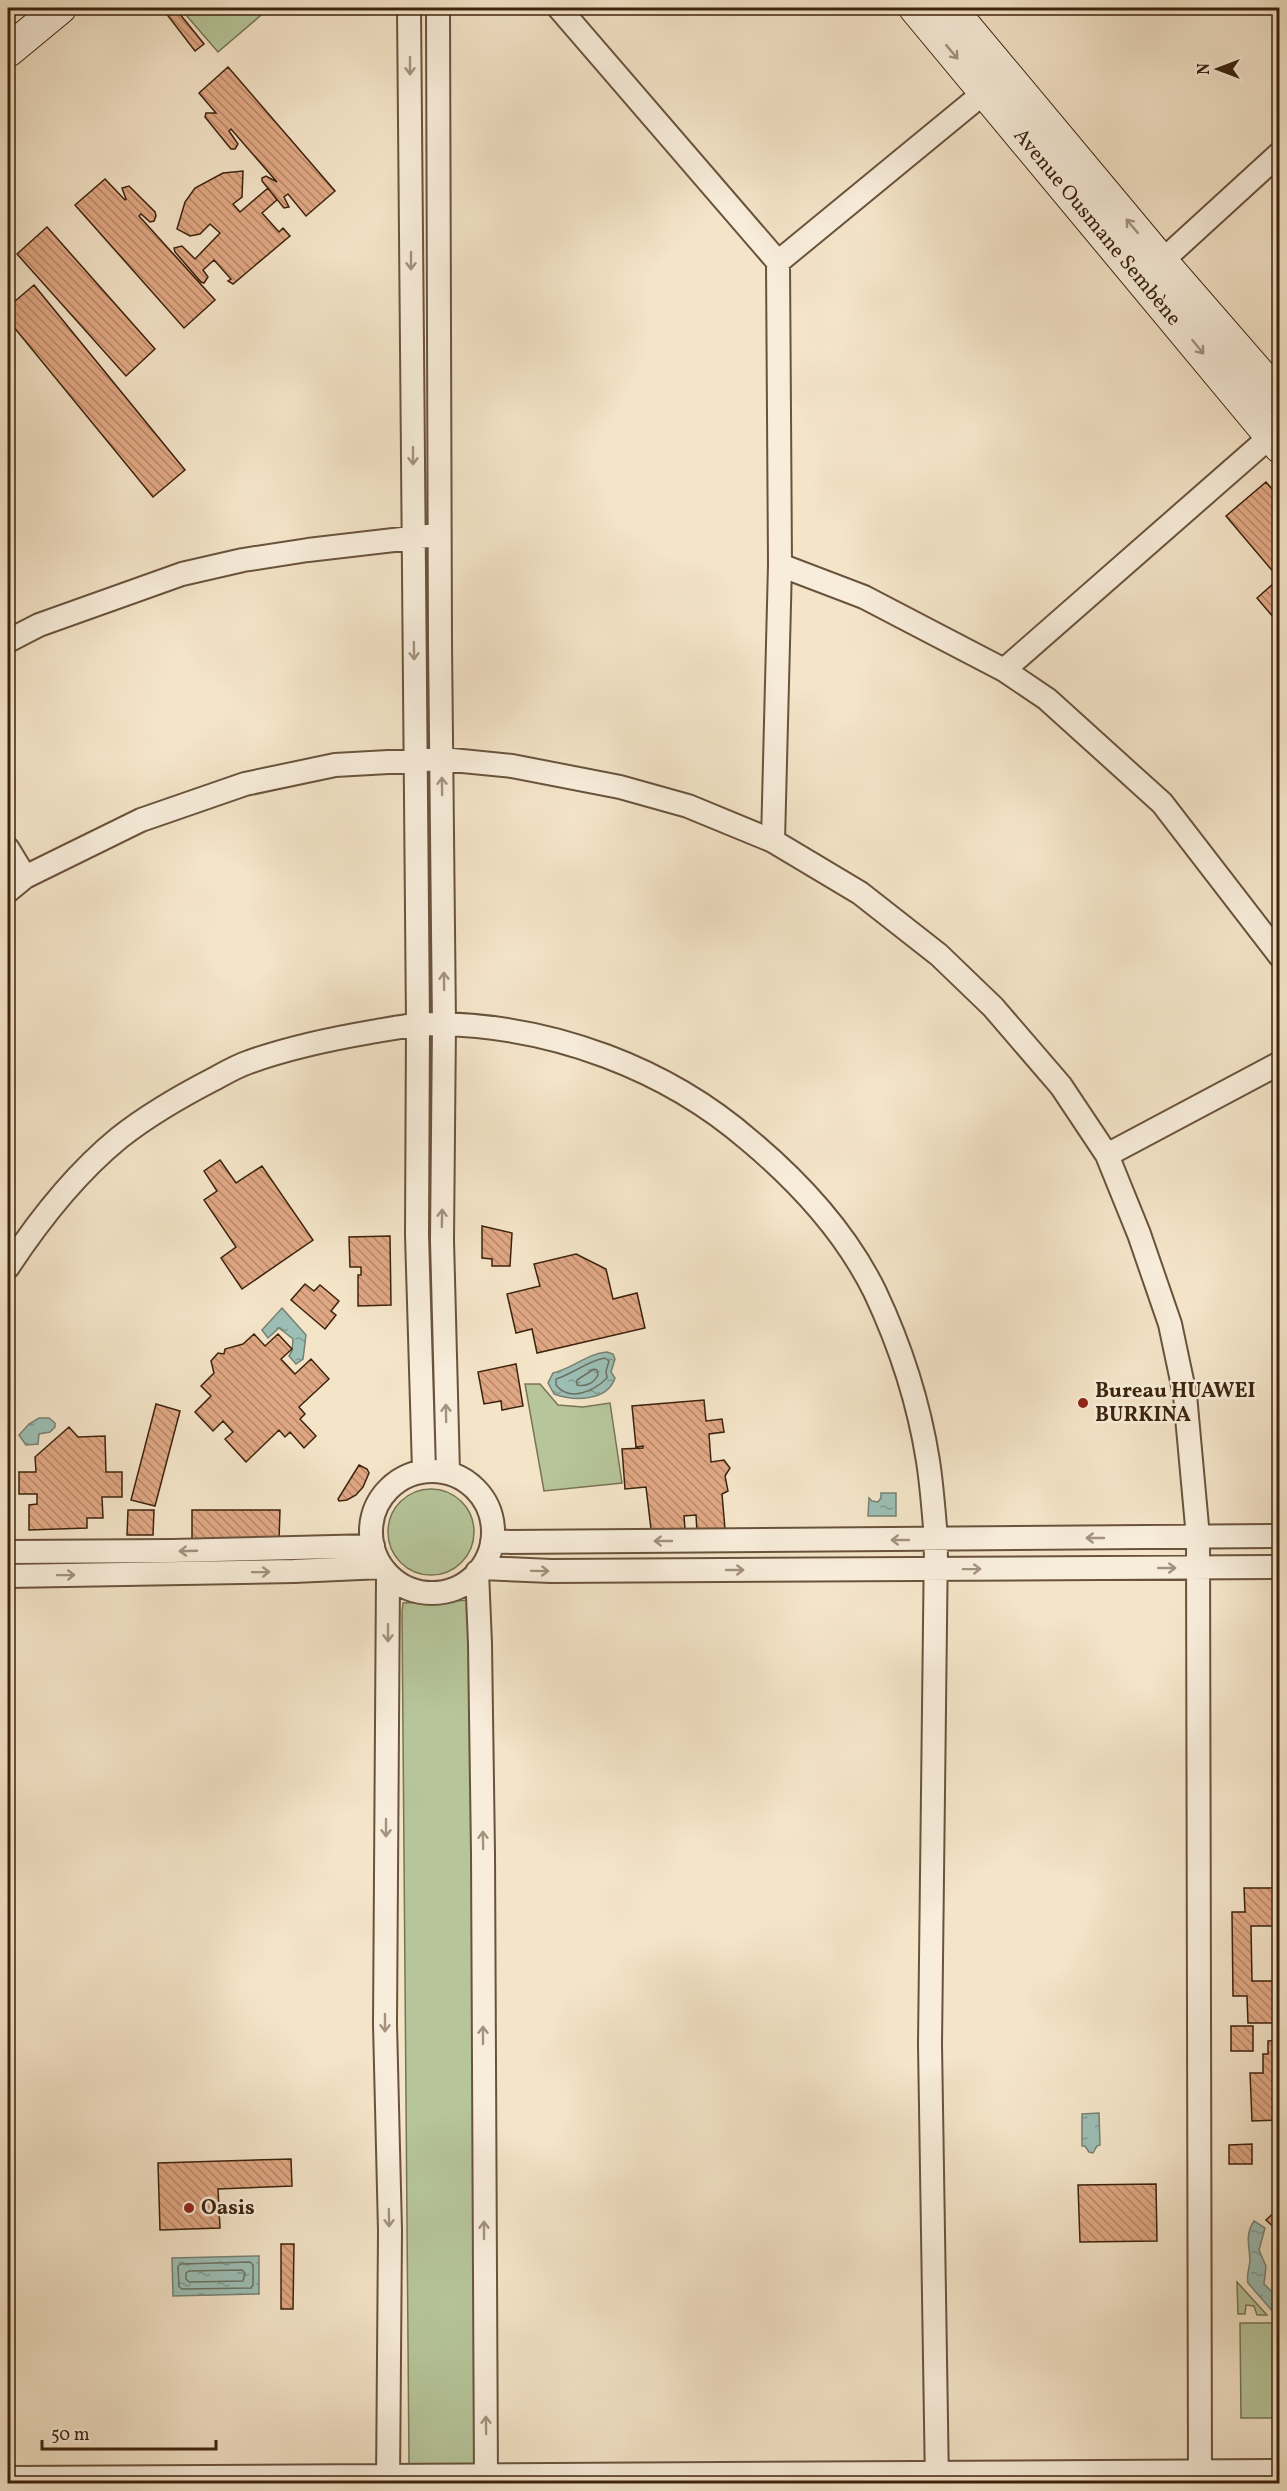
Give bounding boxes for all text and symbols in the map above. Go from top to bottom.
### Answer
north arrow [1188,39,1248,99]
one-way arrow [946,44,959,60]
one-way arrow [404,55,416,75]
text: N [1194,63,1216,75]
street label: Avenue Ousmane Sembène [1006,122,1188,332]
one-way arrow [1125,218,1138,234]
one-way arrow [405,250,417,270]
one-way arrow [1191,339,1204,355]
one-way arrow [407,445,419,465]
one-way arrow [409,640,420,660]
one-way arrow [436,777,448,797]
one-way arrow [438,972,450,992]
one-way arrow [437,1209,448,1229]
place label: Bureau HUAWEI BURKINA [1095,1377,1256,1430]
marker: Bureau HUAWEI BURKINA [1076,1396,1090,1410]
one-way arrow [440,1404,452,1424]
one-way arrow [1086,1532,1106,1544]
one-way arrow [891,1534,911,1546]
one-way arrow [654,1535,674,1547]
one-way arrow [179,1545,199,1557]
one-way arrow [1156,1562,1176,1574]
one-way arrow [961,1563,981,1575]
one-way arrow [724,1564,744,1576]
one-way arrow [529,1565,549,1577]
one-way arrow [250,1566,270,1578]
one-way arrow [55,1569,75,1581]
one-way arrow [382,1623,394,1643]
one-way arrow [381,1818,392,1838]
one-way arrow [477,1831,489,1851]
one-way arrow [380,2013,391,2033]
one-way arrow [477,2026,489,2046]
place label: Oasis [201,2194,255,2223]
marker: Oasis [182,2201,196,2215]
one-way arrow [384,2207,395,2227]
one-way arrow [478,2221,490,2241]
scale bar [42,2413,216,2451]
one-way arrow [480,2416,491,2436]
text: 50 m [51,2423,90,2448]

